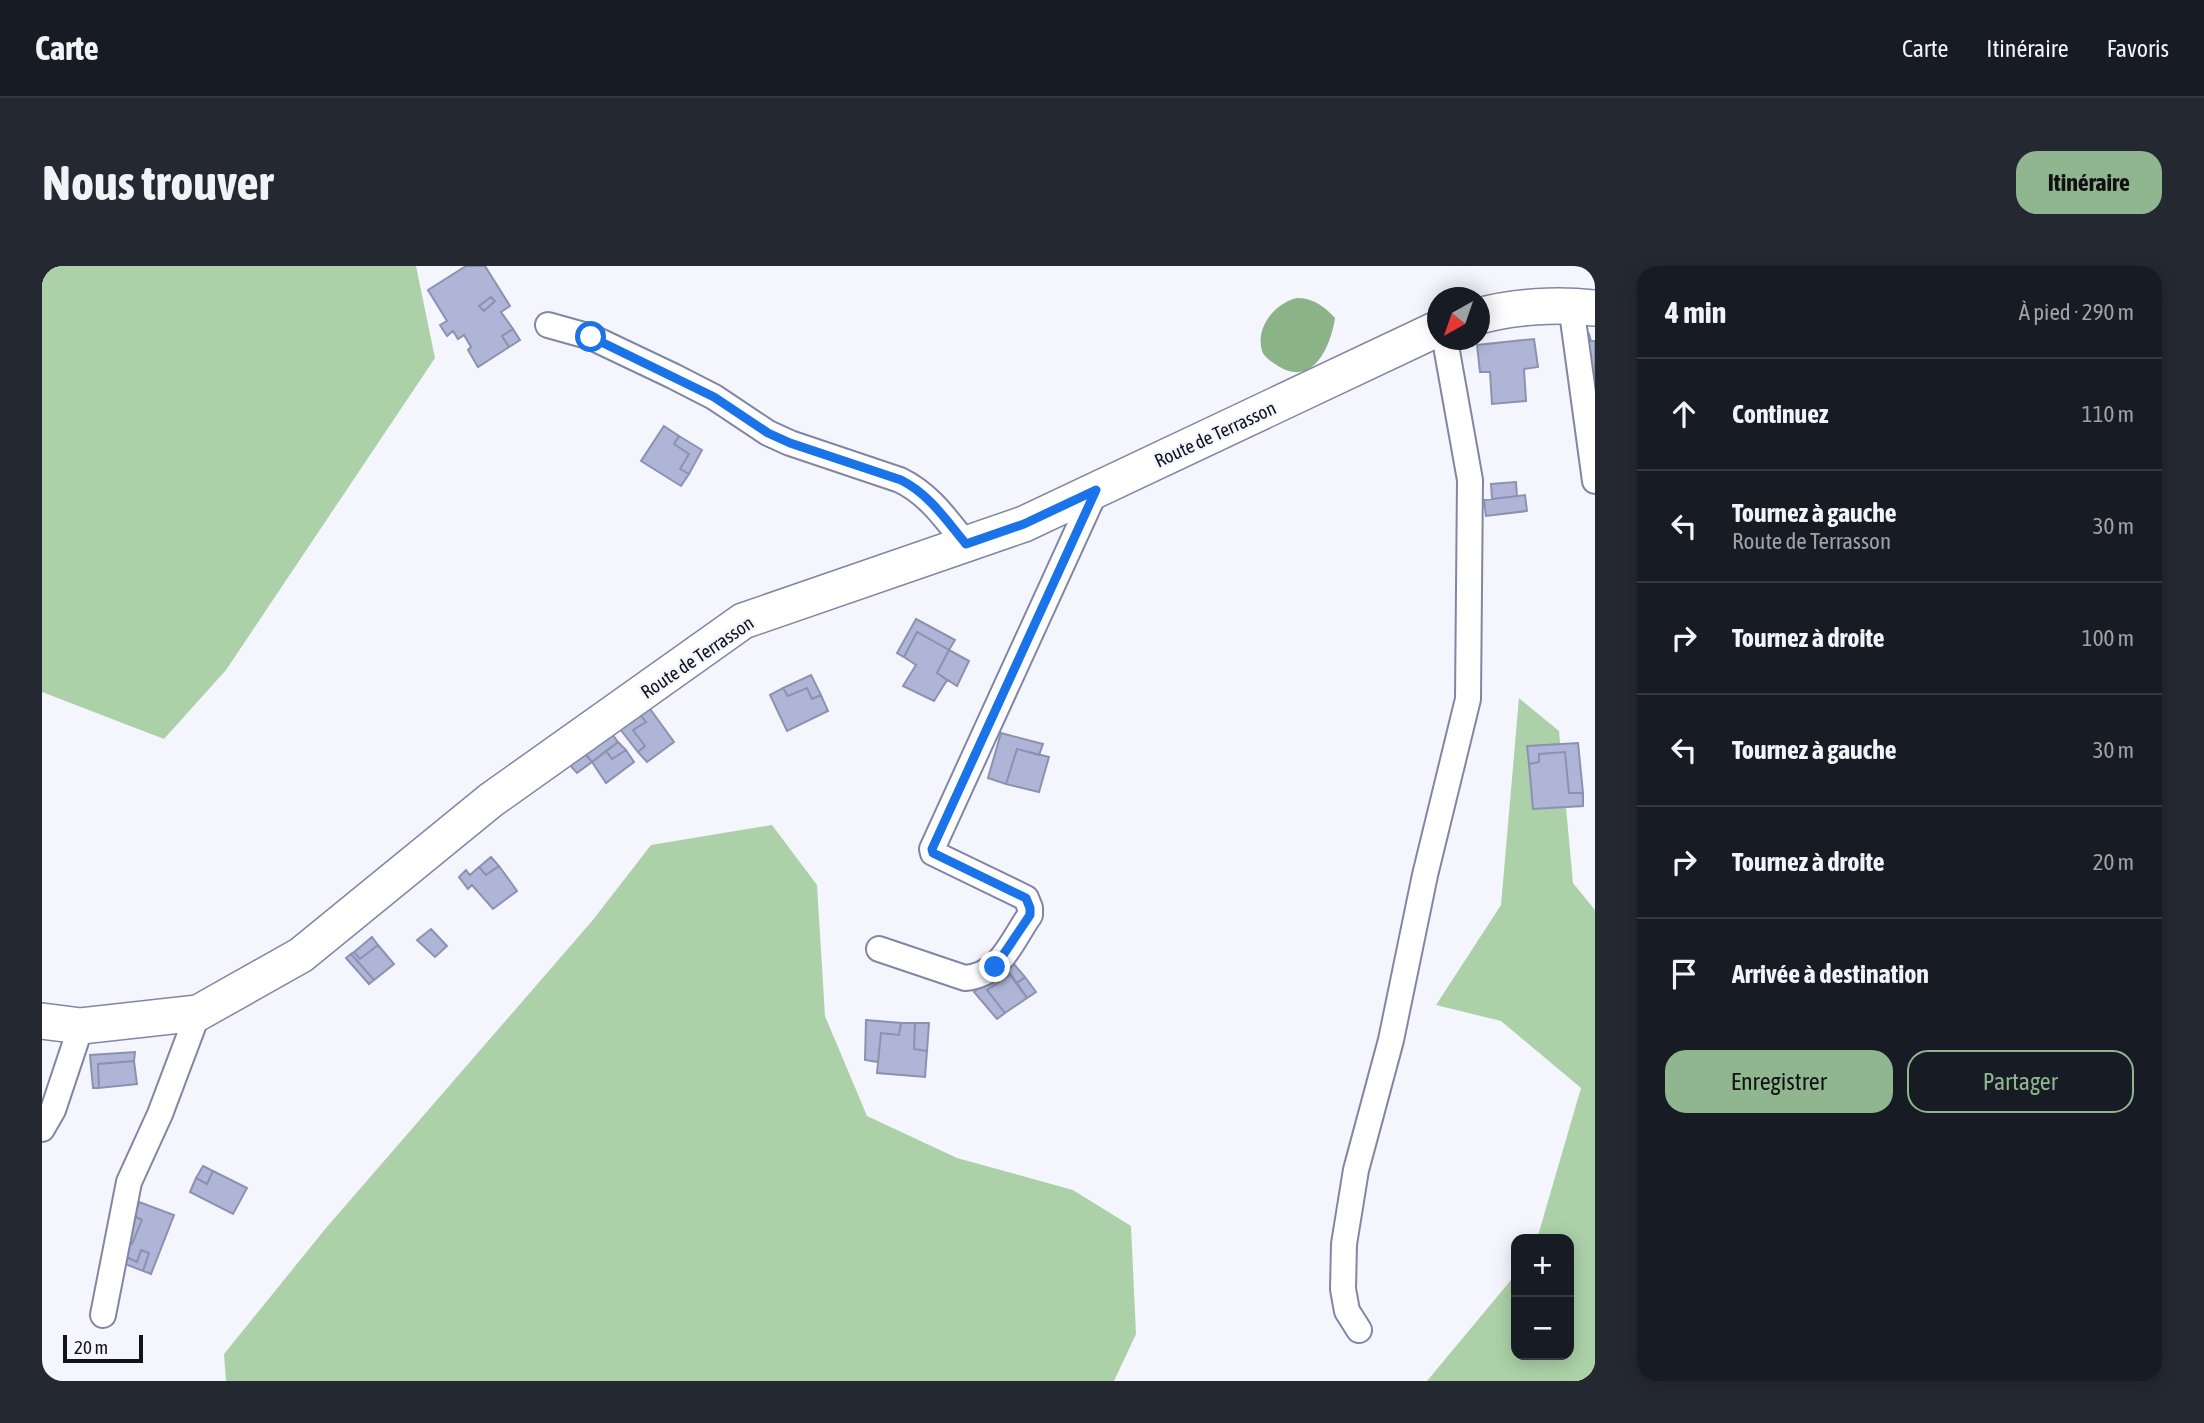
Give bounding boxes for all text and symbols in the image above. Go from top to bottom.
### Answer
text: Carte [35,29,99,67]
text: Carte [1902,35,1948,62]
text: Itinéraire [1986,35,2069,62]
text: Favoris [2107,35,2169,62]
button: Itinéraire [2016,151,2162,214]
text: Nous trouver [42,154,273,210]
north arrow [1427,287,1490,350]
text: 4 min [1665,295,1726,329]
text: À pied · 290 m [2019,299,2134,325]
route start [575,321,606,352]
icon: ahead [1665,395,1703,433]
street label: Route de Terrasson [1151,396,1279,472]
text: Continuez [1732,399,1828,429]
text: 110 m [2082,401,2134,427]
text: Tournez à gauche [1732,498,1897,528]
icon: left [1665,507,1703,545]
text: 30 m [2093,513,2134,539]
text: Route de Terrasson [1732,528,1891,554]
street label: Route de Terrasson [636,611,758,703]
icon: right [1665,619,1703,657]
text: Tournez à droite [1732,623,1885,653]
text: 100 m [2082,625,2134,651]
icon: left [1665,731,1703,769]
text: Tournez à gauche [1732,735,1897,765]
text: 30 m [2093,737,2134,763]
icon: right [1665,843,1703,881]
text: Tournez à droite [1732,847,1885,877]
text: 20 m [2093,849,2134,875]
route end [979,951,1010,982]
icon: arrive [1665,955,1703,993]
text: Arrivée à destination [1732,959,1929,989]
button: Enregistrer [1665,1050,1893,1113]
button: Partager [1907,1050,2134,1113]
map controls [1511,1234,1574,1360]
button: + [1511,1234,1574,1297]
button: − [1511,1297,1574,1360]
scale bar [63,1332,144,1364]
text: 20 m [74,1336,108,1358]

